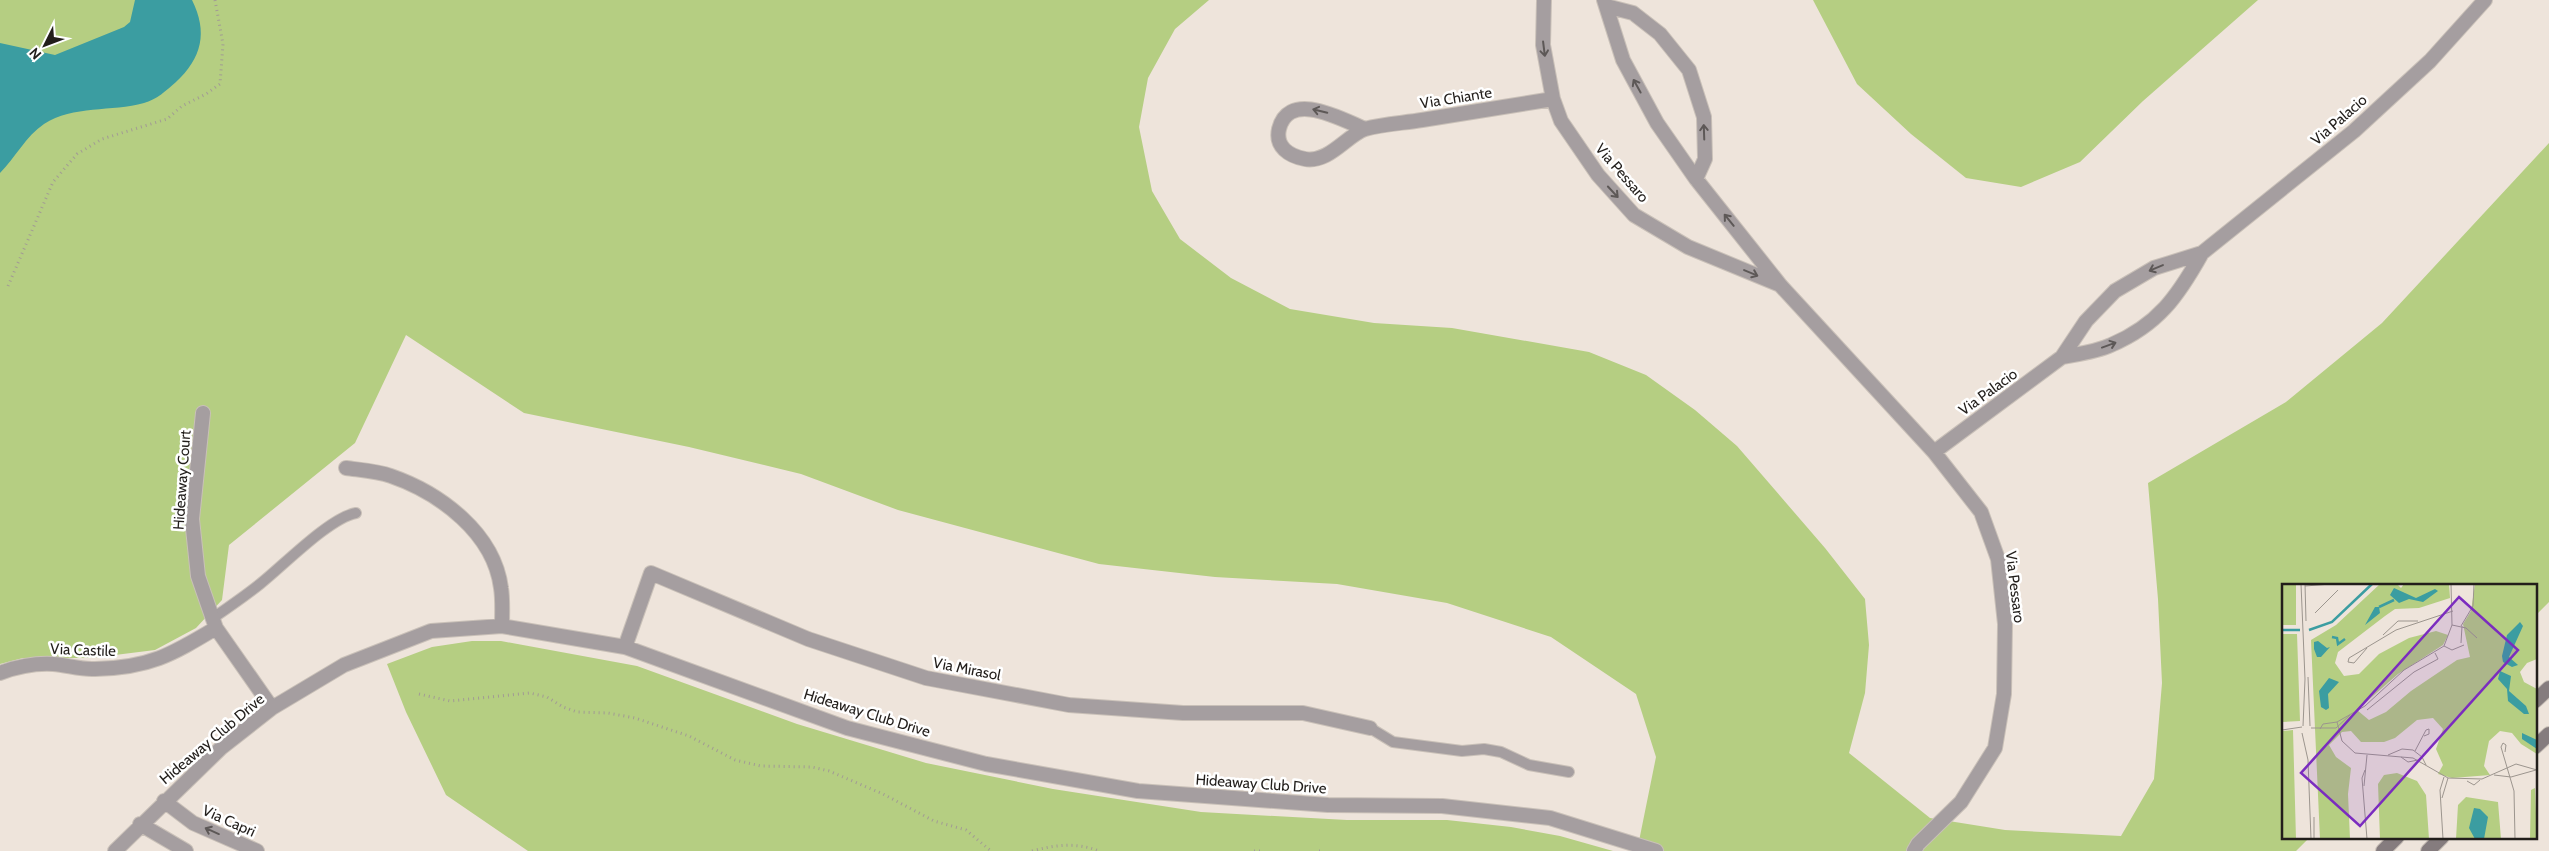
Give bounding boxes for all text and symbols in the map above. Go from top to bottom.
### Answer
north arrow [20,20,70,70]
one-way arrow [1539,40,1549,56]
text: N [25,44,45,63]
one-way arrow [1632,79,1642,94]
street label: Via Chiante [1419,83,1493,113]
street label: Via Palacio [2307,91,2371,149]
one-way arrow [1312,106,1328,115]
one-way arrow [1700,124,1709,140]
street label: Via Pessaro [1592,140,1652,206]
one-way arrow [1607,185,1619,198]
one-way arrow [1723,214,1734,227]
one-way arrow [2149,264,2164,274]
one-way arrow [1743,269,1758,278]
one-way arrow [2101,340,2116,349]
street label: Via Palacio [1955,365,2021,419]
street label: Hideaway Court [170,429,194,531]
street label: Via Pessaro [2002,550,2028,624]
inset map [2282,584,2536,838]
street label: Via Castile [50,640,116,660]
street label: Via Mirasol [932,654,1003,684]
street label: Hideaway Club Drive [802,685,933,741]
street label: Hideaway Club Drive [156,690,268,788]
street label: Hideaway Club Drive [1195,770,1327,798]
street label: Via Capri [200,801,258,841]
one-way arrow [205,826,220,836]

